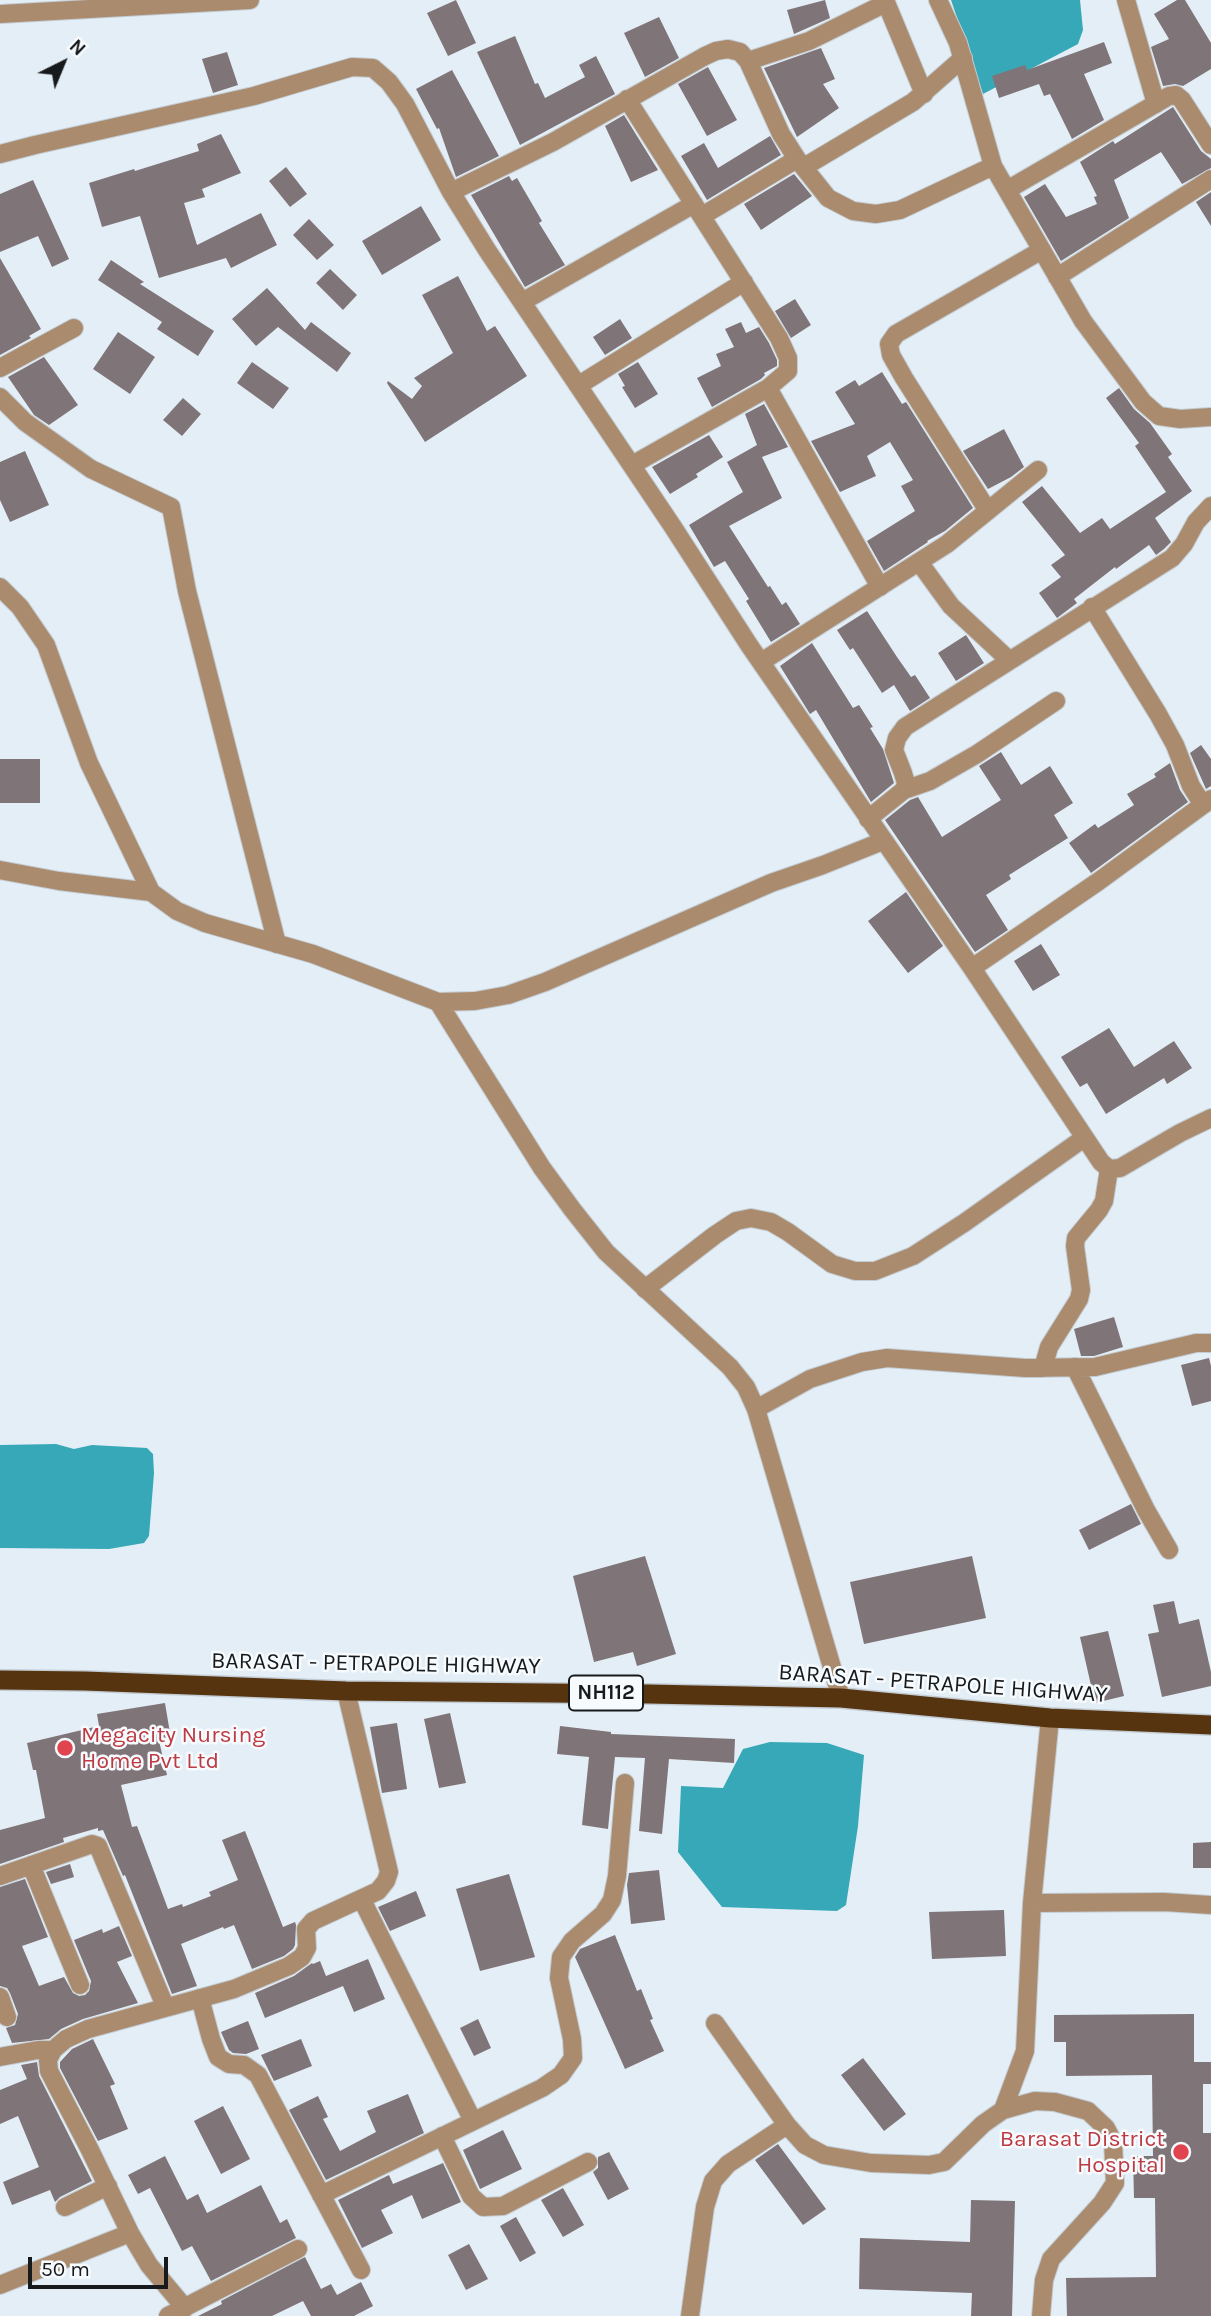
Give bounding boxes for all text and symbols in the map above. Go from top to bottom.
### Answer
north arrow [28,28,98,98]
text: N [65,35,90,60]
street label: BARASAT - PETRAPOLE HIGHWAY [211,1647,541,1681]
street label: BARASAT - PETRAPOLE HIGHWAY [778,1659,1108,1709]
road number: NH112 [569,1676,643,1710]
place label: Megacity Nursing Home Pvt Ltd [81,1721,265,1775]
marker: Megacity Nursing Home Pvt Ltd [55,1738,75,1758]
place label: Barasat District Hospital [1000,2125,1165,2179]
marker: Barasat District Hospital [1171,2142,1191,2162]
scale bar [32,2242,172,2286]
text: 50 m [41,2257,90,2281]

